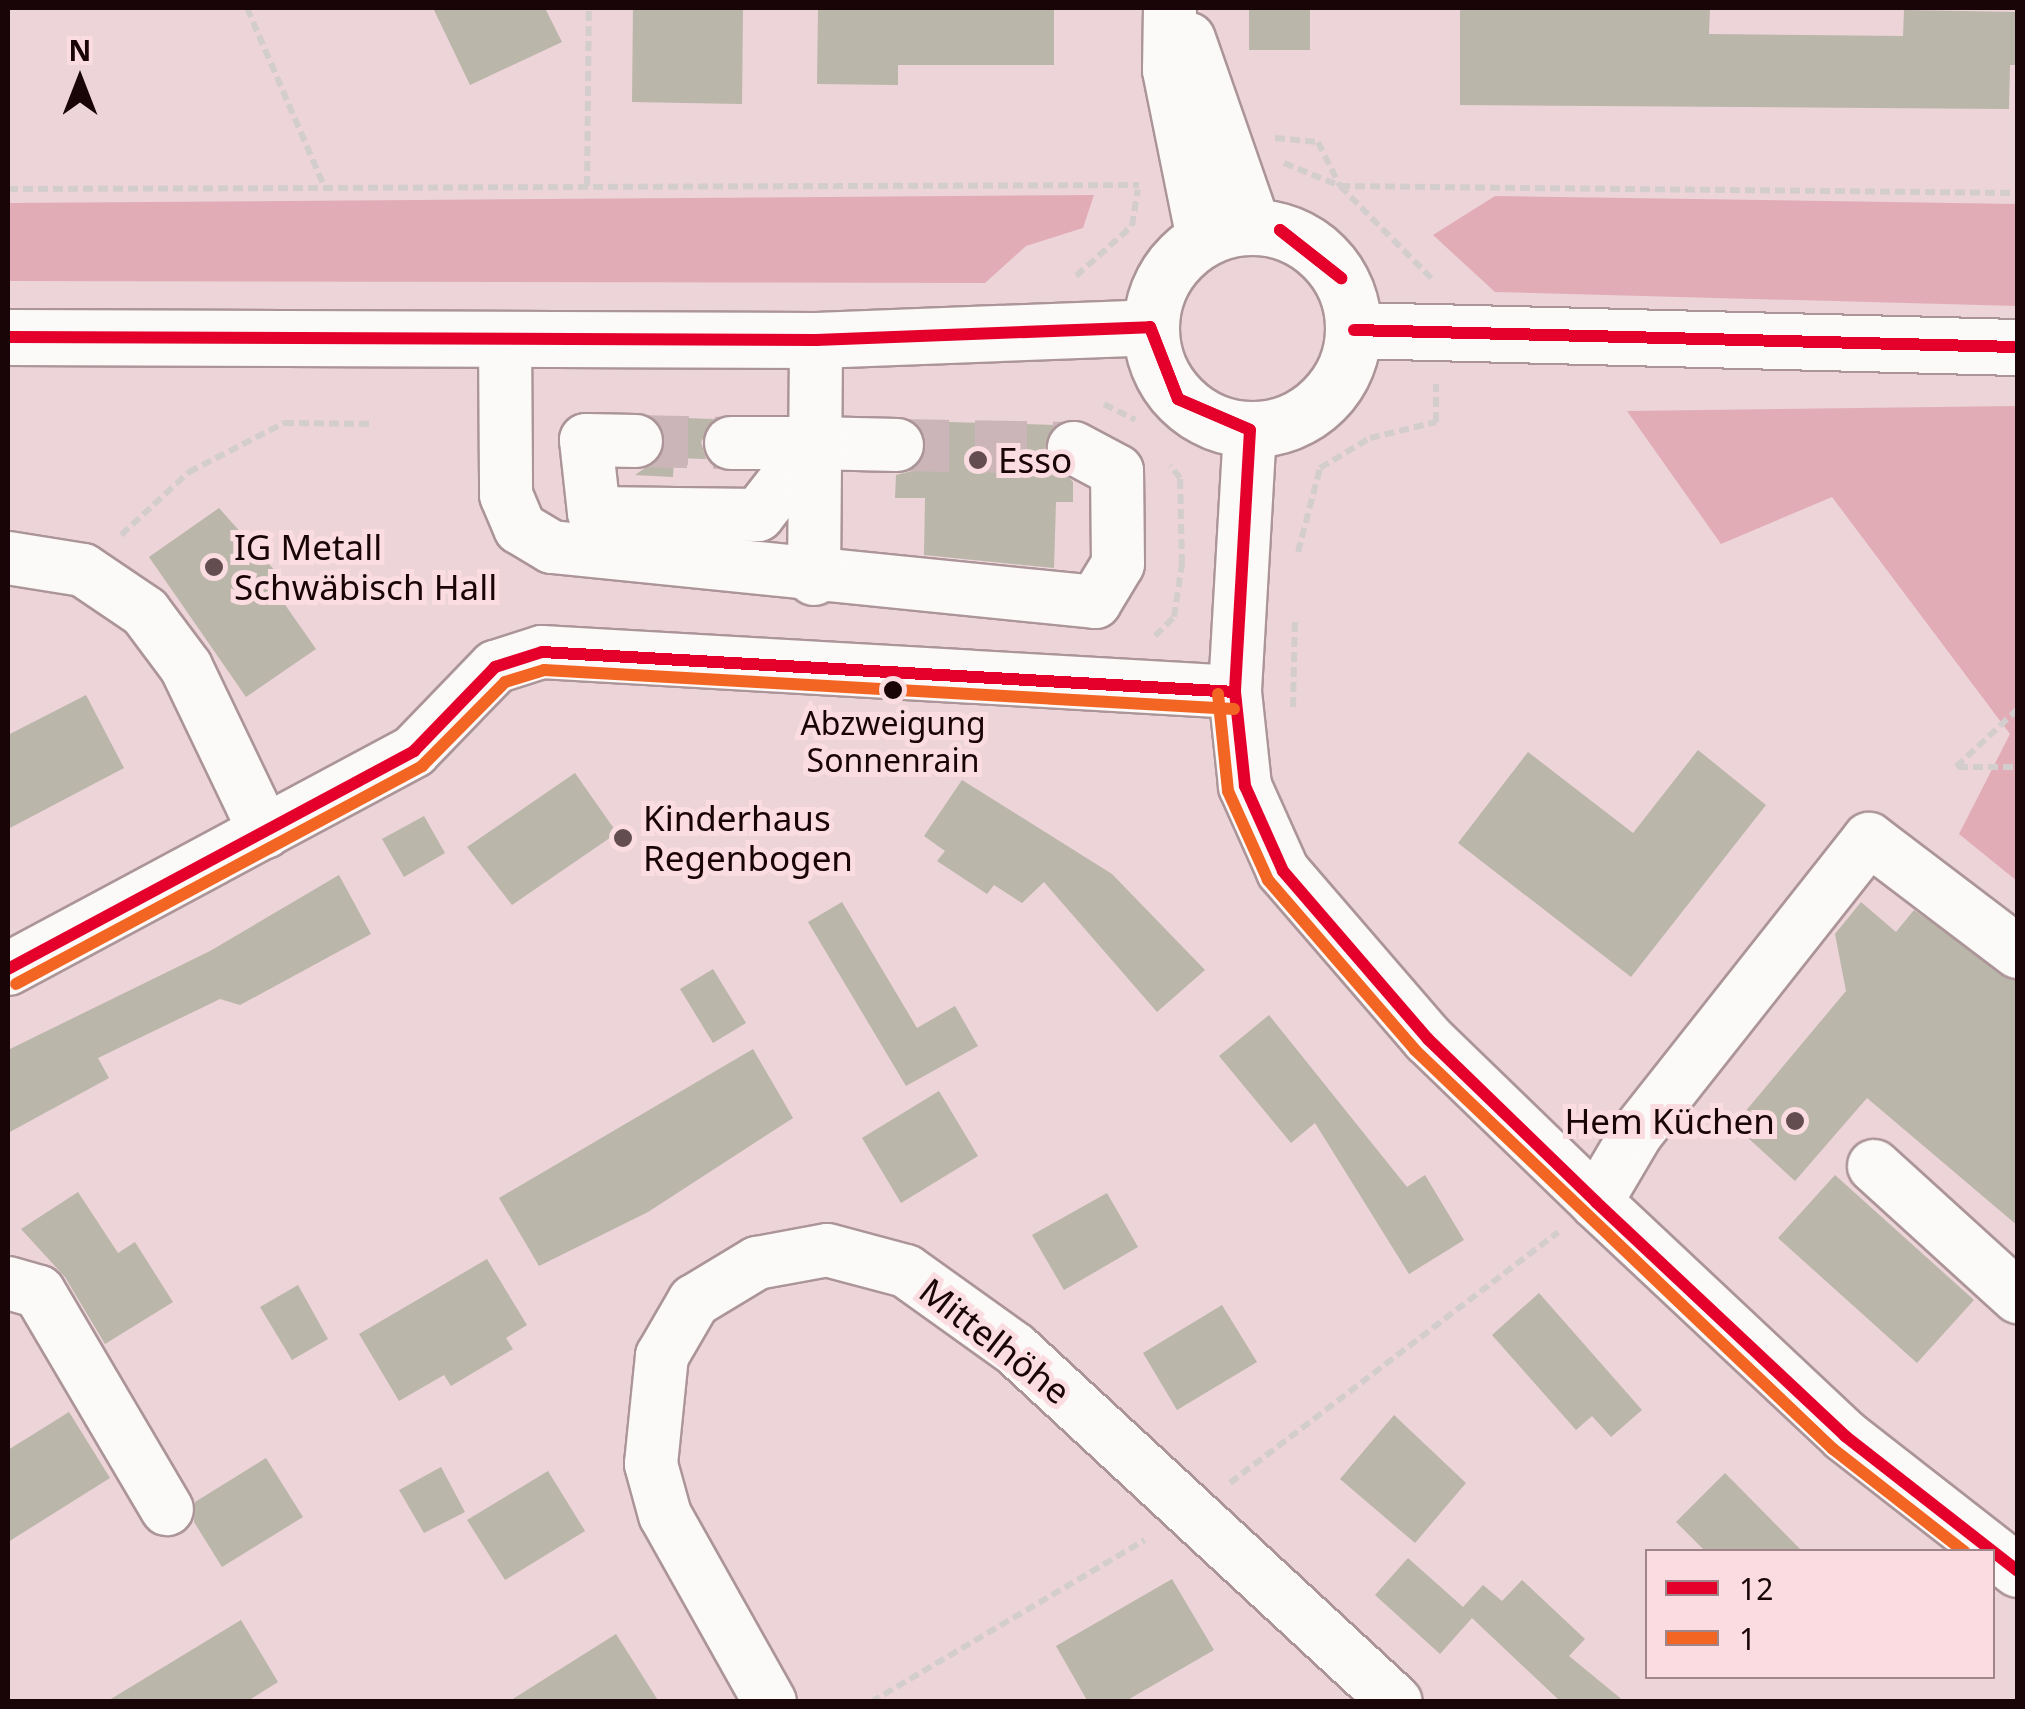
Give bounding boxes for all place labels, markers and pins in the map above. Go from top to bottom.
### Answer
place label: Esso [998,439,1072,481]
marker: Esso [967,449,989,471]
place label: IG Metall Schwäbisch Hall [234,526,497,608]
marker: IG Metall Schwäbisch Hall [203,556,225,578]
marker: Abzweigung Sonnenrain [883,680,903,700]
place label: Abzweigung Sonnenrain [800,705,986,780]
place label: Kinderhaus Regenbogen [643,797,853,879]
marker: Kinderhaus Regenbogen [612,827,634,849]
place label: Hem Küchen [1564,1100,1775,1142]
marker: Hem Küchen [1784,1110,1806,1132]

